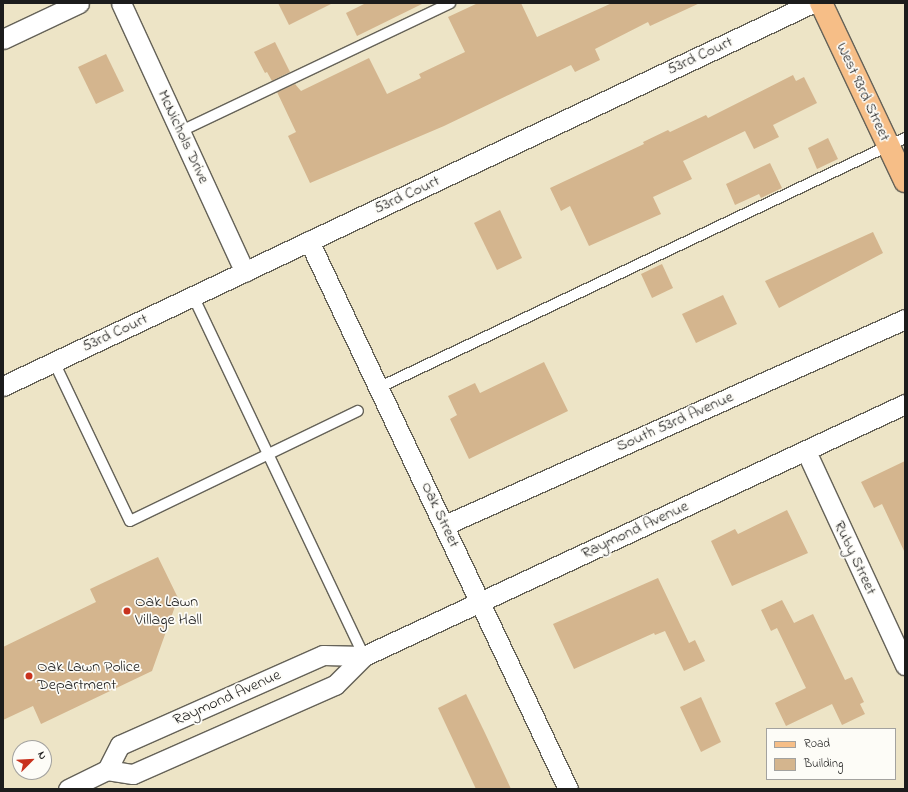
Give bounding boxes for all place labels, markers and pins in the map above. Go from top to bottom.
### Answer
place label: Oak Lawn Village Hall [135,592,202,630]
marker: Oak Lawn Village Hall [122,606,132,616]
place label: Oak Lawn Police Department [37,657,140,695]
marker: Oak Lawn Police Department [24,671,34,681]

